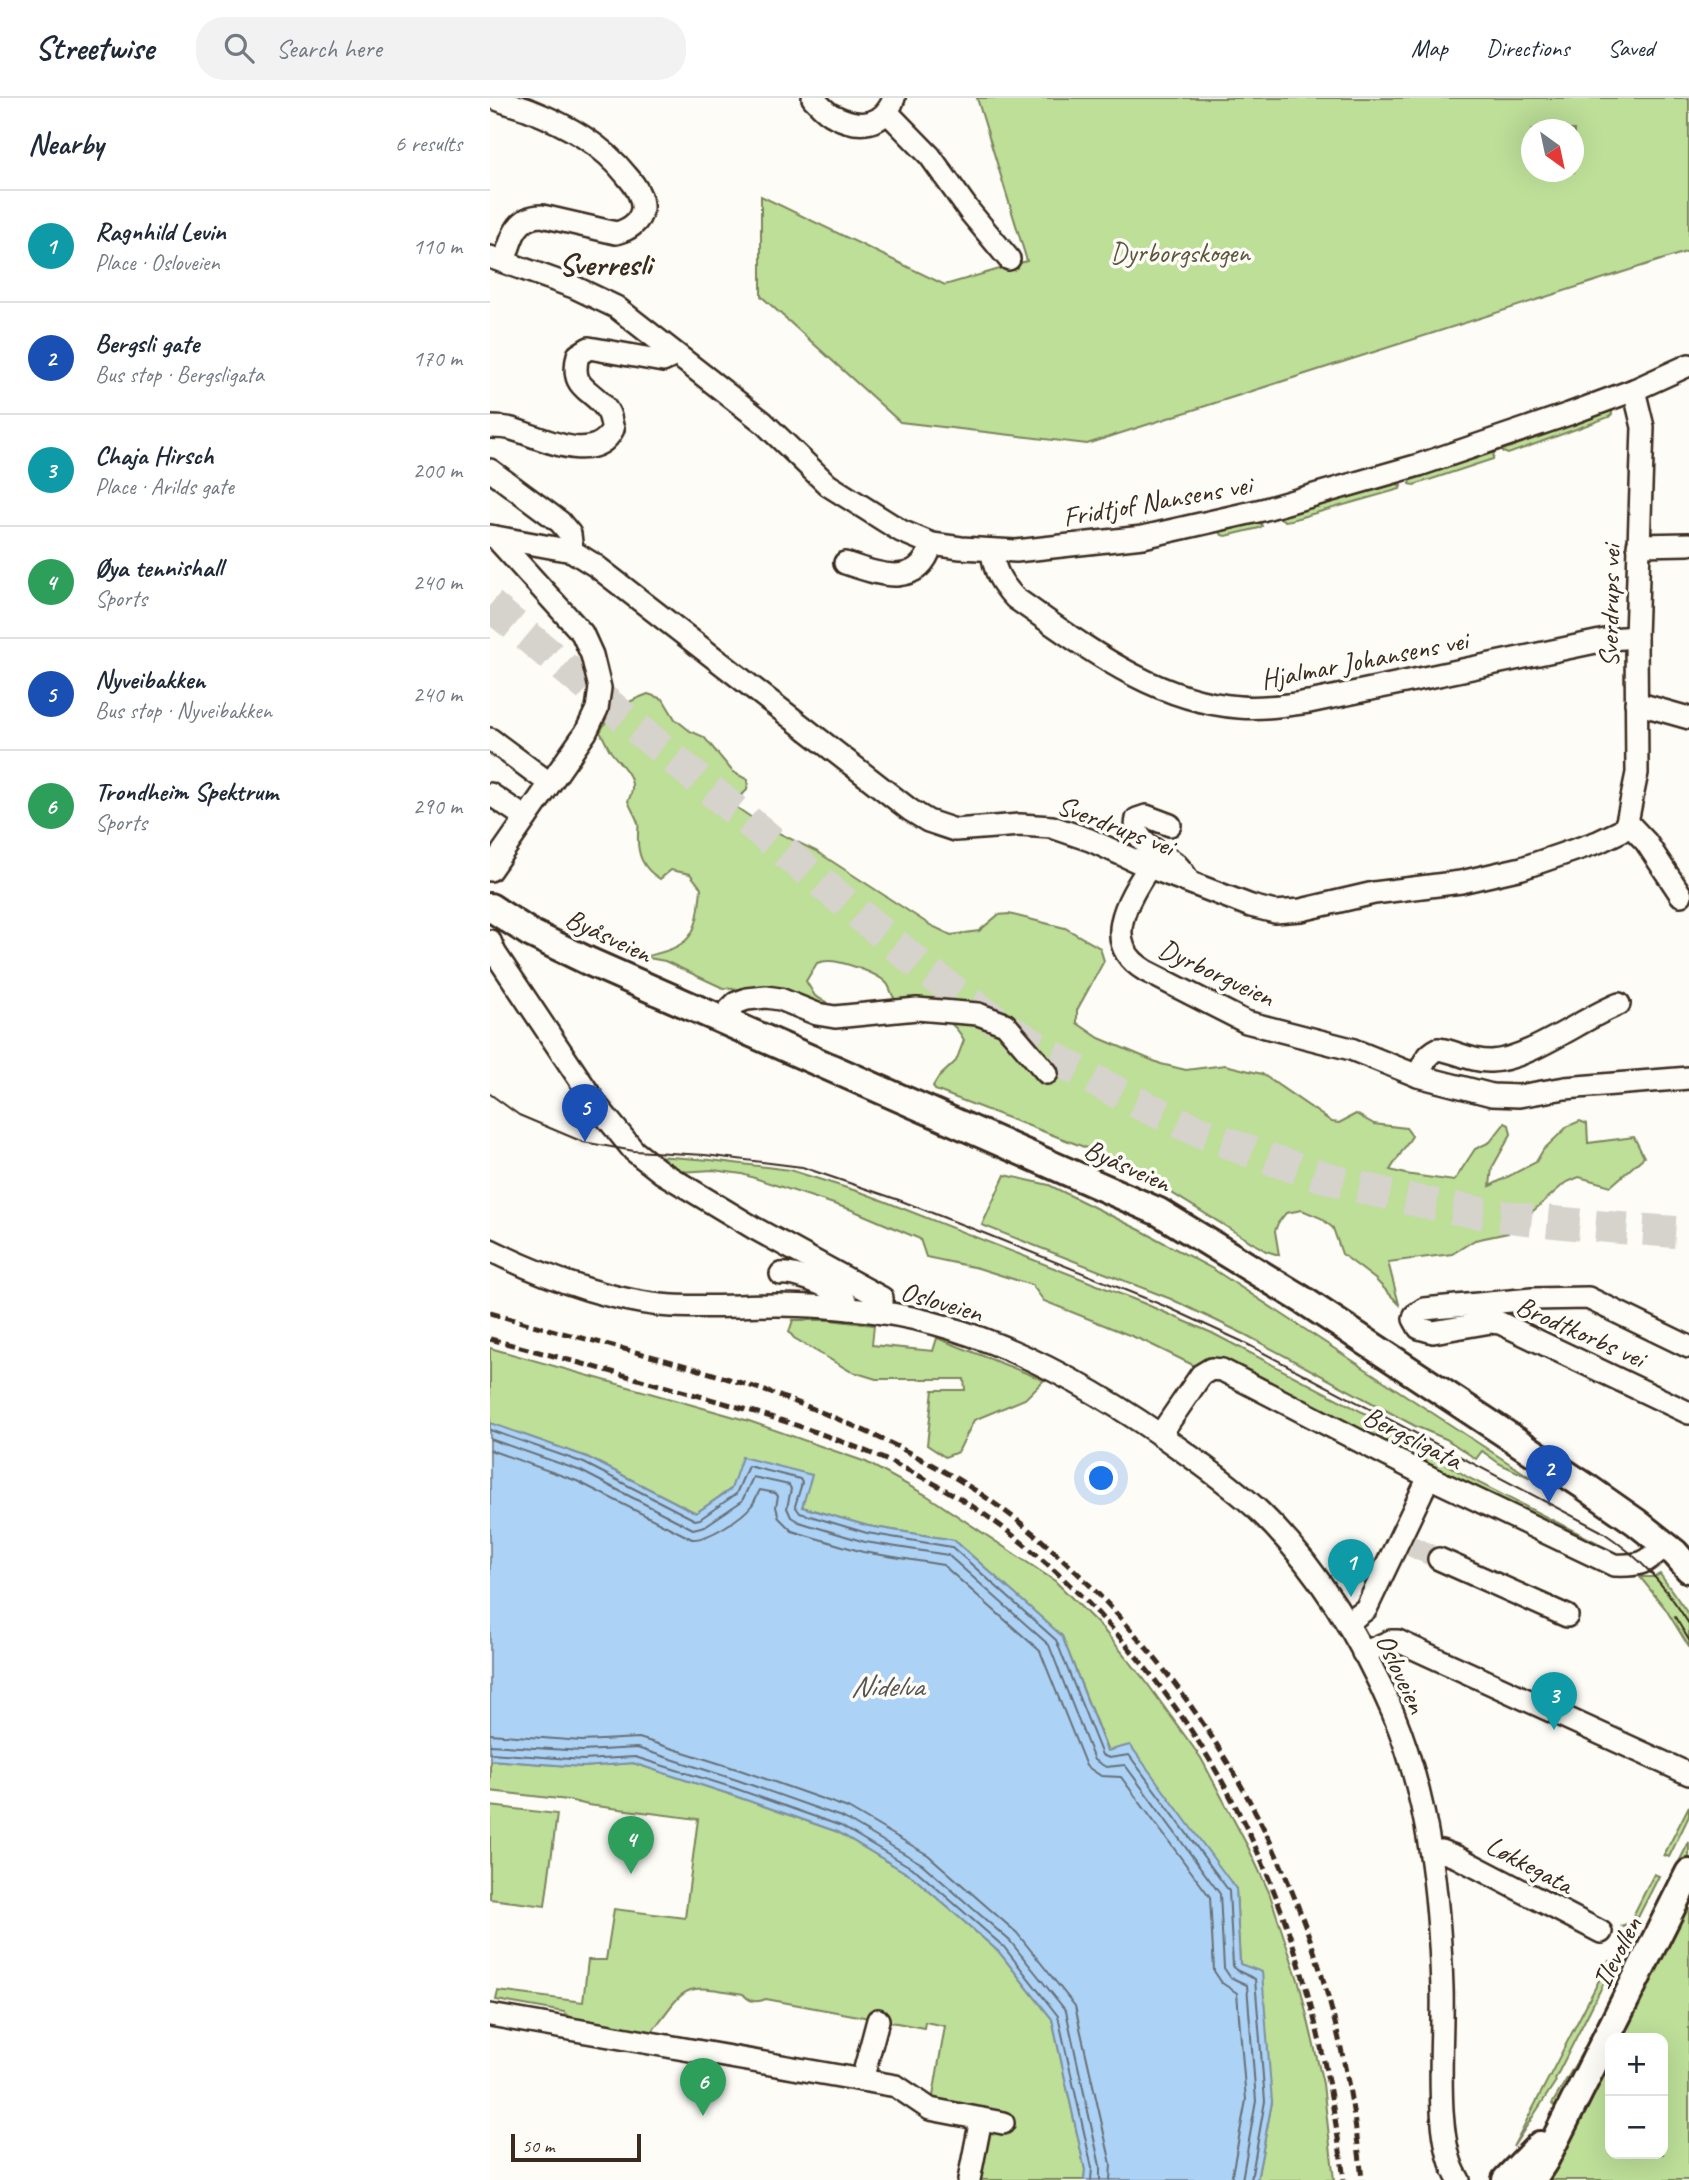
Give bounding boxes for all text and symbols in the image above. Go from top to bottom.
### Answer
search box [196,17,686,80]
text: Streetwise [35,27,154,69]
icon: search [220,29,258,67]
text: Search here [276,32,382,65]
text: Map [1411,33,1448,63]
text: Directions [1486,33,1569,63]
text: Saved [1607,33,1654,63]
north arrow [1521,119,1584,182]
text: Nearby [28,125,104,163]
text: 6 results [395,129,462,158]
text: Ragnhild Levin [95,215,226,248]
text: 1 [46,232,56,261]
text: 110 m [413,232,462,261]
park label: Dyrborgskogen [1110,235,1251,270]
district label: Sverresli [559,244,656,285]
text: Place · Osloveien [95,248,220,277]
text: Bergsli gate [95,327,199,360]
text: 2 [46,344,56,373]
text: 170 m [413,344,462,373]
text: Bus stop · Bergsligata [95,360,264,389]
text: Chaja Hirsch [95,439,214,472]
text: 3 [46,456,56,485]
text: 200 m [413,456,462,485]
street label: Fridtjof Nansens vei [1060,466,1258,534]
text: Place · Arilds gate [95,472,234,501]
street label: Sverdrups vei [1591,541,1628,668]
text: Øya tennishall [95,551,223,584]
text: 4 [46,568,56,597]
text: 240 m [413,568,462,597]
text: Sports [95,584,147,613]
street label: Hjalmar Johansens vei [1258,622,1474,697]
text: Nyveibakken [95,663,205,696]
text: 5 [46,680,56,709]
text: 240 m [413,680,462,709]
text: Bus stop · Nyveibakken [95,696,272,725]
text: Trondheim Spektrum [95,775,278,808]
street label: Sverdrups vei [1052,787,1183,865]
text: 6 [46,792,56,821]
text: 290 m [413,792,462,821]
text: Sports [95,808,147,837]
street label: Byåsveien [560,900,659,971]
street label: Dyrborgveien [1153,930,1281,1015]
pin: 5 [562,1084,608,1142]
street label: Byåsveien [1079,1131,1178,1201]
street label: Osloveien [897,1273,988,1330]
street label: Brodtkorbs vei [1511,1288,1654,1377]
street label: Bergsligata [1358,1398,1470,1478]
pin: 2 [1526,1445,1572,1503]
your location [1084,1461,1118,1495]
pin: 1 [1328,1539,1374,1597]
street label: Osloveien [1368,1628,1436,1720]
water label: Nidelva [850,1667,927,1705]
pin: 3 [1531,1672,1577,1730]
pin: 4 [608,1816,654,1874]
street label: Løkkegata [1480,1827,1581,1903]
street label: Ilevollen [1584,1910,1649,1994]
map controls [1605,2033,1668,2159]
button: + [1605,2033,1668,2096]
pin: 6 [680,2058,726,2116]
button: − [1605,2096,1668,2159]
scale bar [511,2131,640,2163]
text: 50 m [522,2134,554,2158]

